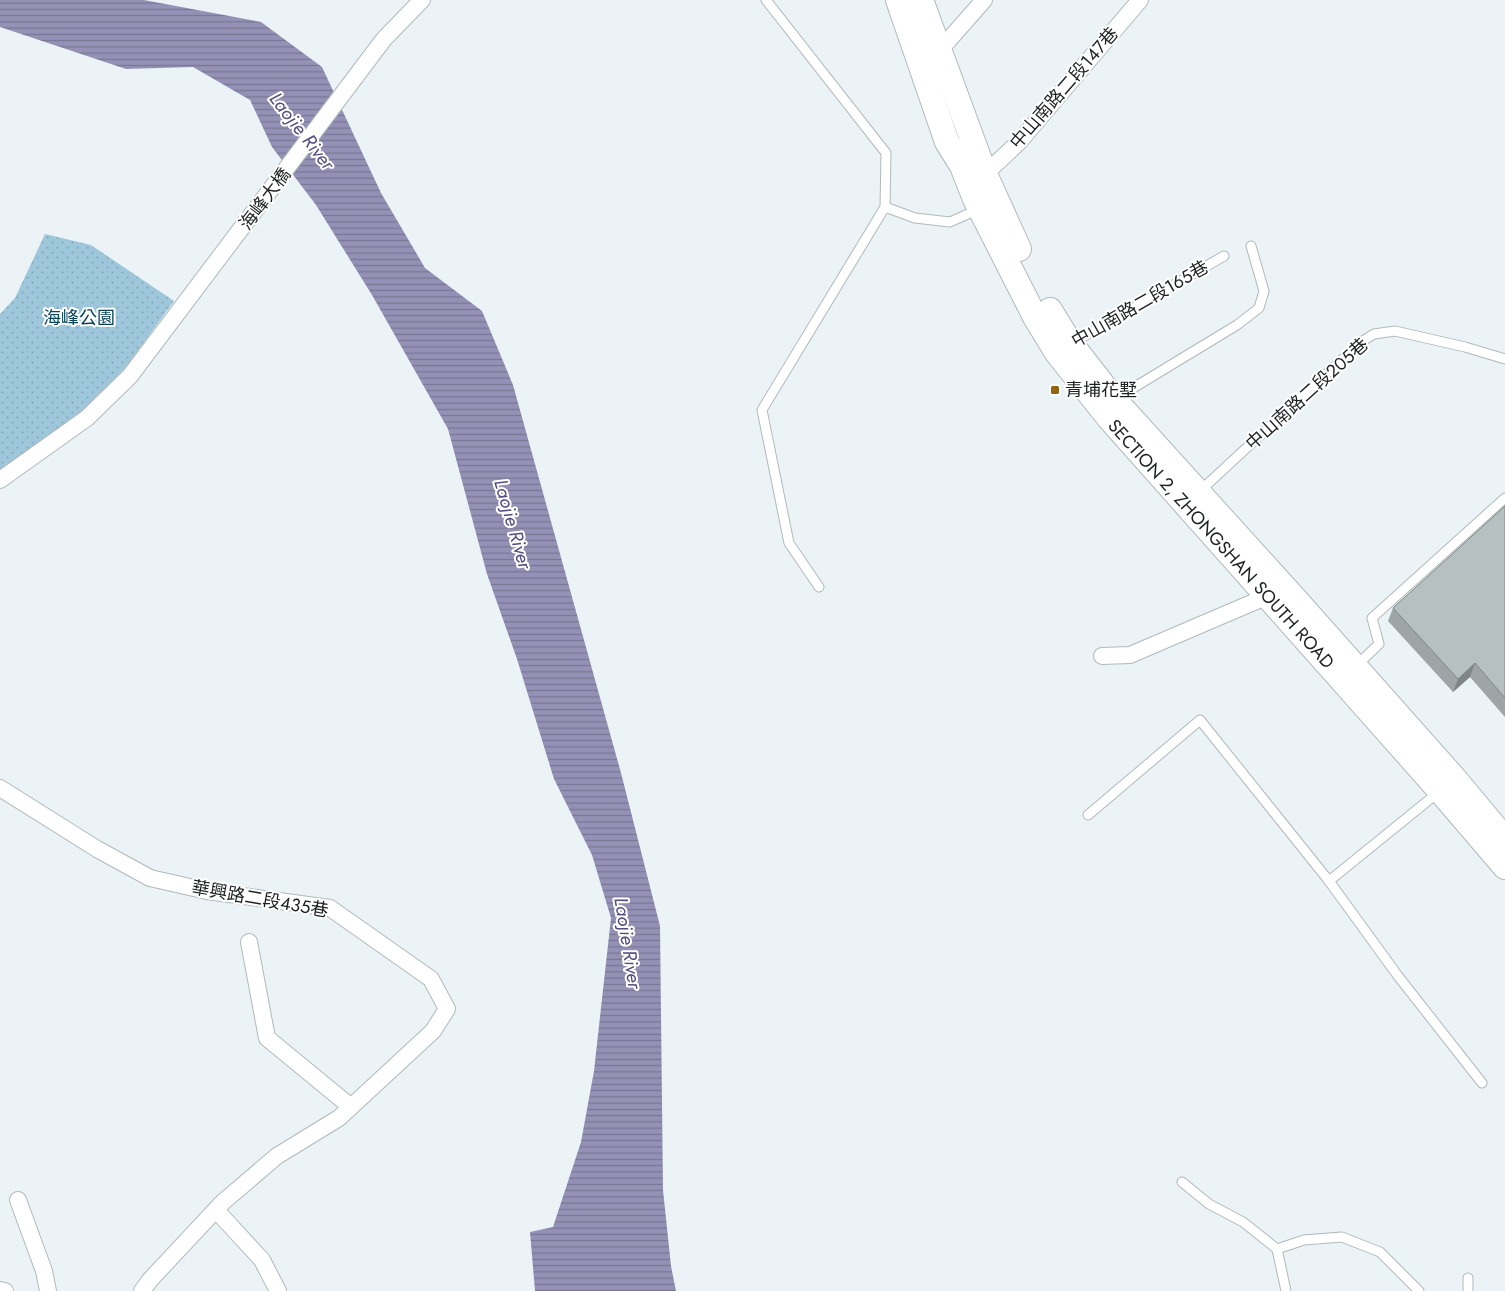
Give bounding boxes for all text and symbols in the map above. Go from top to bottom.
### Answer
street label: 中山南路二段147巷 [1004,21,1124,155]
water label: Laojie River [263,86,342,177]
street label: 海峰大橋 [233,162,297,236]
street label: 中山南路二段165巷 [1067,254,1213,354]
park label: 海峰公園 [43,305,115,331]
street label: 中山南路二段205巷 [1240,332,1374,456]
place label: 青埔花墅 [1065,377,1137,403]
marker: 青埔花墅 [1049,384,1061,396]
street label: SECTION 2, ZHONGSHAN SOUTH ROAD [1102,414,1340,674]
water label: Laojie River [487,476,539,574]
street label: 華興路二段435巷 [190,874,330,924]
water label: Laojie River [607,895,649,992]

